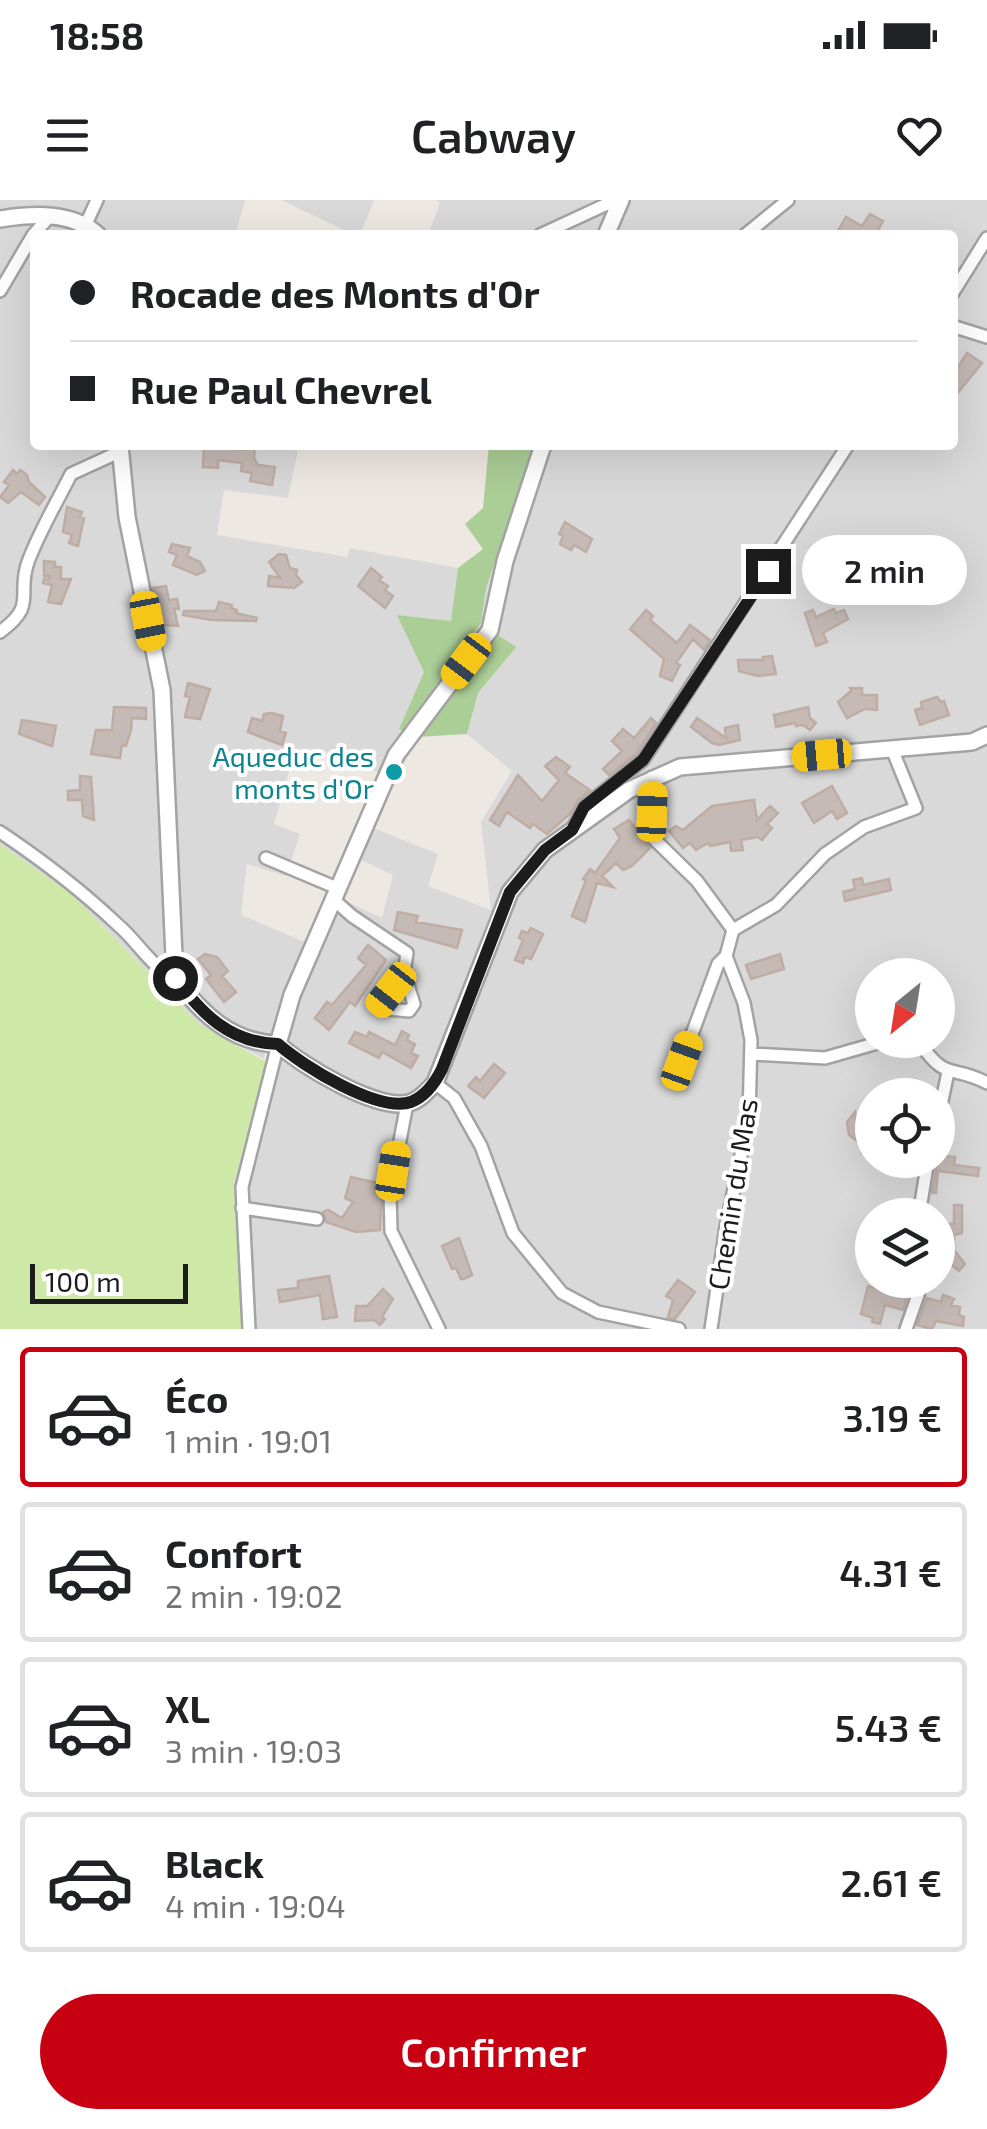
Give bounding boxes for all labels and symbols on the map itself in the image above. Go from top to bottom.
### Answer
callout: 2 min [803,536,968,606]
route end [746,549,791,594]
car [128,589,168,653]
car [436,628,496,694]
car [791,737,853,773]
place label: Aqueduc des monts d'Or [212,739,374,805]
marker: Aqueduc des monts d'Or [383,761,405,783]
car [636,781,668,843]
route start [153,956,198,1001]
car [361,957,421,1023]
north arrow [855,958,955,1058]
car [658,1028,706,1094]
street label: Chemin du Mas [700,1096,764,1292]
car [373,1139,413,1203]
scale bar [30,1259,188,1304]

